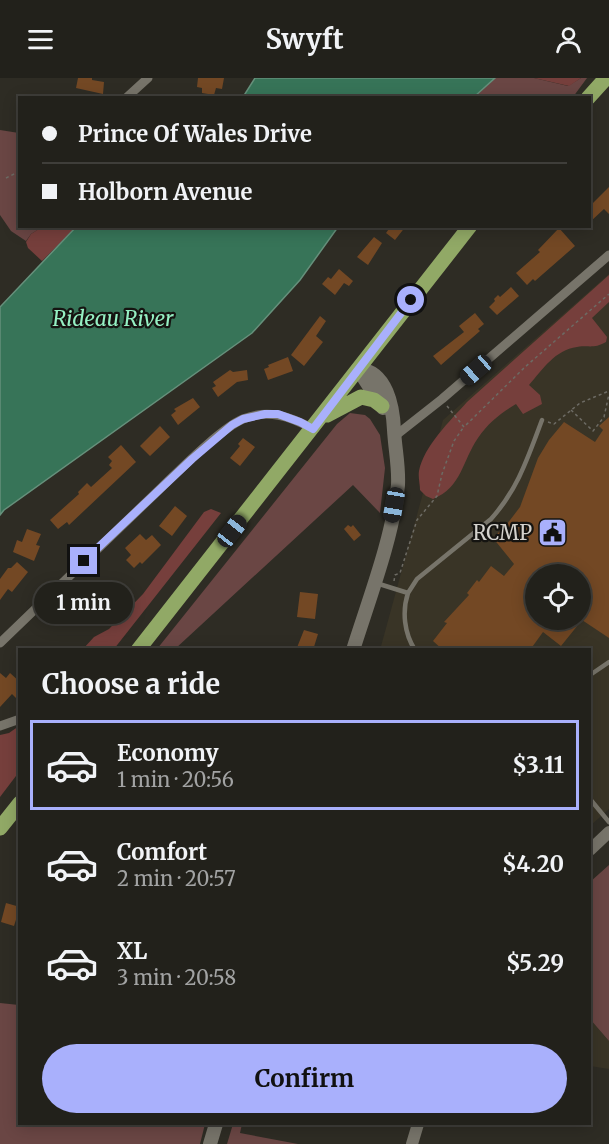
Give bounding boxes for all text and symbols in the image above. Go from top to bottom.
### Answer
text: Swyft [265,22,344,56]
icon: menu [24,23,57,56]
icon: person [552,23,585,56]
text: Prince Of Wales Drive [78,120,312,148]
text: Holborn Avenue [78,178,252,206]
route start [397,286,424,313]
water label: Rideau River [53,305,174,332]
car [457,351,495,389]
car [382,486,406,524]
car [214,511,250,551]
public building icon: RCMP [537,517,569,549]
place label: RCMP [473,520,532,545]
route end [70,547,97,574]
map controls [525,564,591,630]
button: locate [525,564,591,630]
callout: 1 min [34,582,134,624]
text: 1 min [56,590,111,615]
text: Choose a ride [42,667,220,701]
icon: car [45,738,99,792]
text: Economy [117,739,218,767]
text: $3.11 [512,751,564,779]
text: 1 min · 20:56 [117,767,234,792]
icon: car [45,837,99,891]
text: Comfort [117,838,207,866]
text: $4.20 [502,850,564,878]
text: 2 min · 20:57 [117,866,236,891]
icon: car [45,936,99,990]
text: XL [117,937,147,965]
text: $5.29 [506,949,564,977]
text: 3 min · 20:58 [117,965,236,990]
button: Confirm [42,1044,567,1113]

